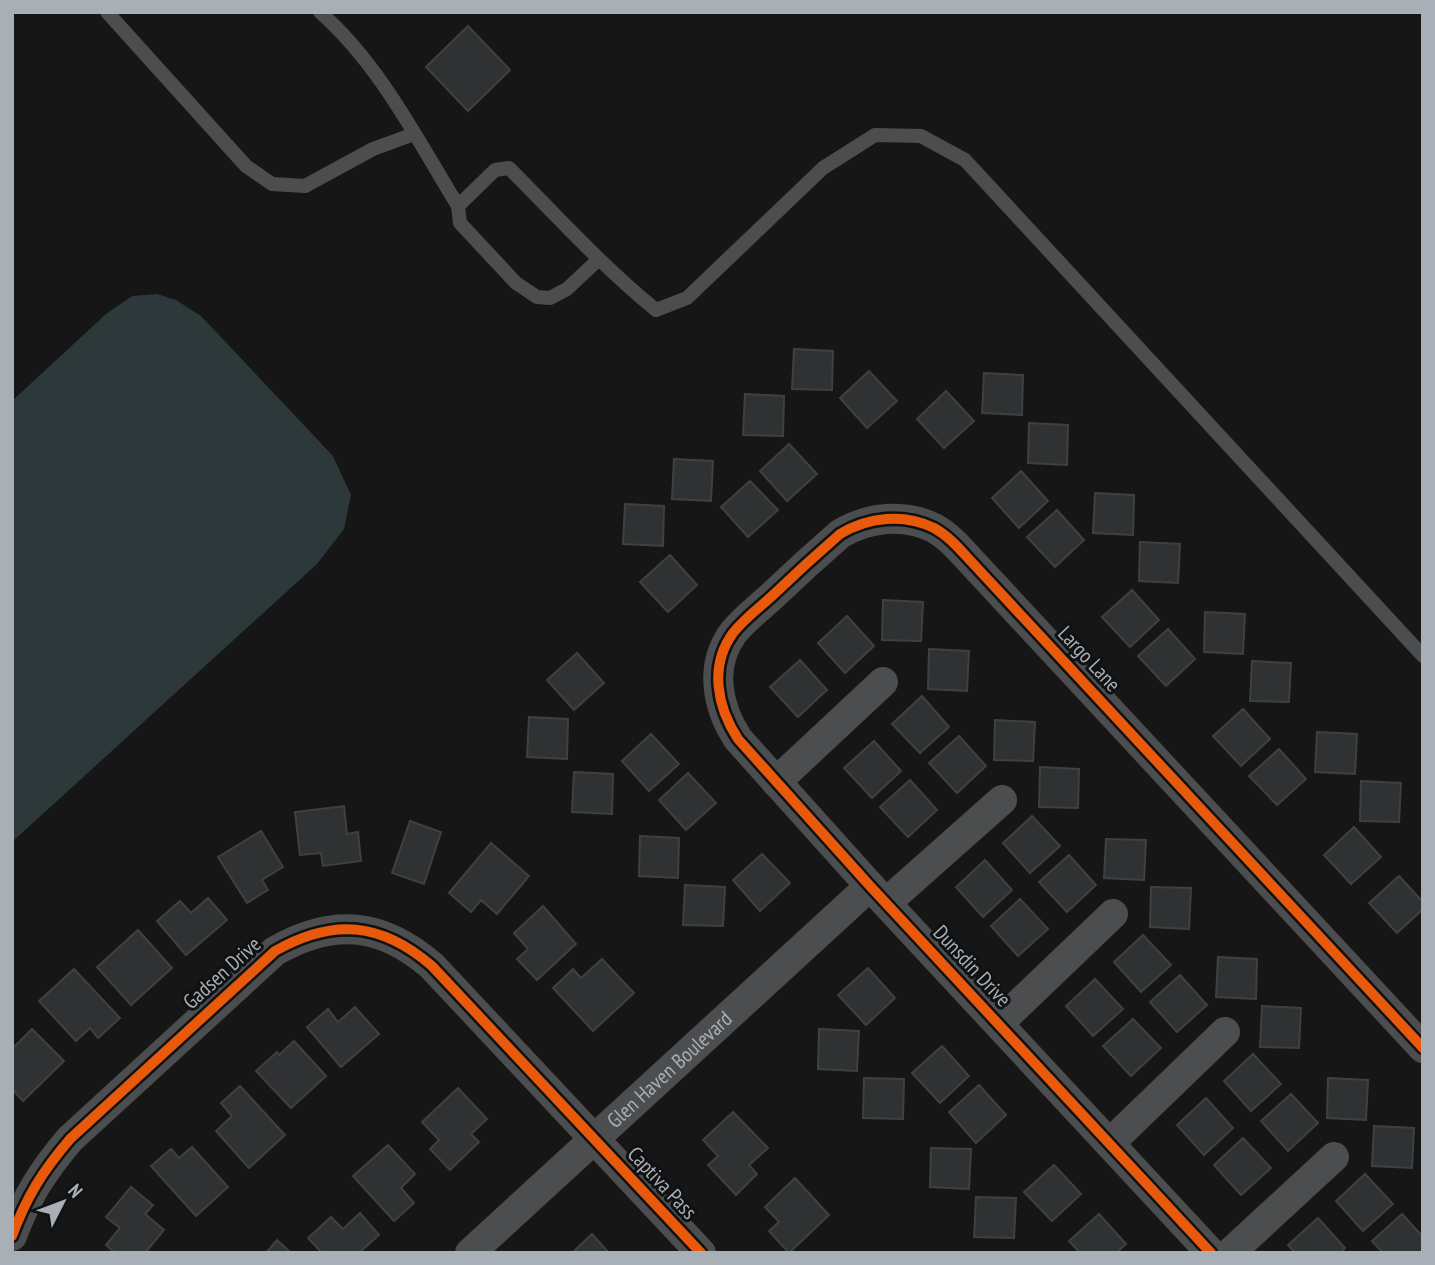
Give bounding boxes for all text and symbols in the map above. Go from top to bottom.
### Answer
street label: Largo Lane [1052,620,1126,697]
street label: Dunsdin Drive [928,919,1017,1012]
street label: Gadsen Drive [177,931,266,1015]
street label: Glen Haven Boulevard [601,1005,738,1134]
street label: Captiva Pass [622,1141,703,1225]
north arrow [28,1167,98,1237]
text: N [63,1179,88,1202]

